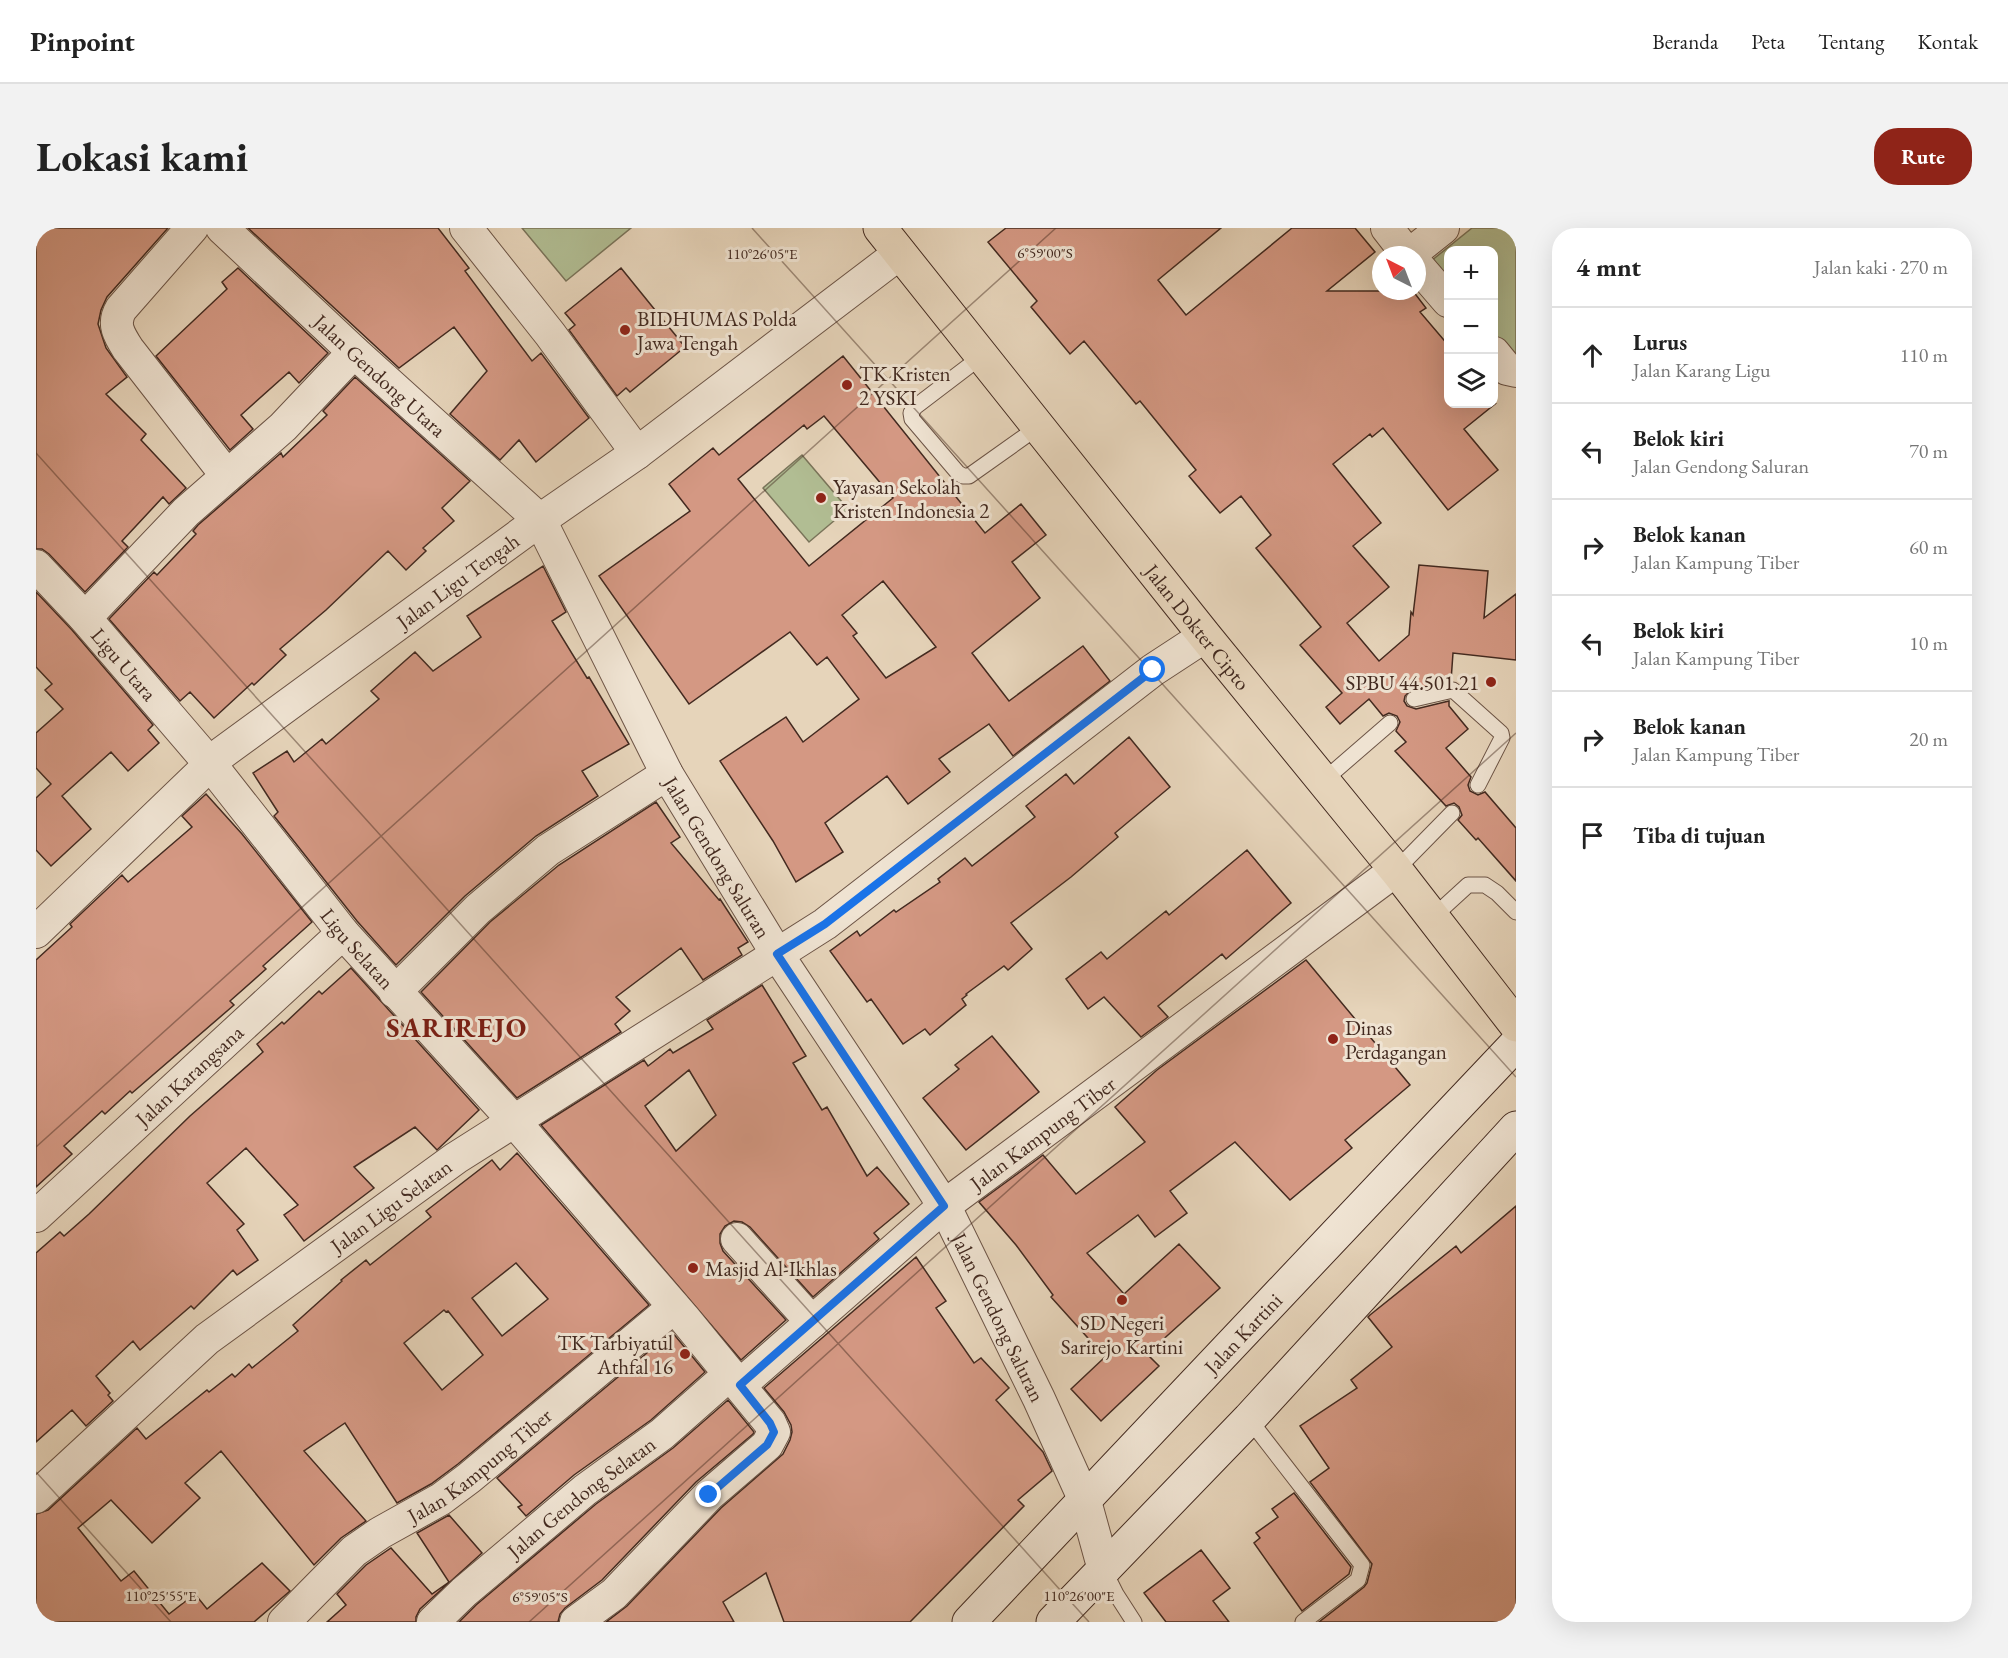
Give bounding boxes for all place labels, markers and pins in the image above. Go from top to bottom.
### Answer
place label: BIDHUMAS Polda Jawa Tengah [635,305,798,356]
marker: BIDHUMAS Polda Jawa Tengah [618,323,632,337]
place label: TK Kristen 2 YSKI [859,360,951,411]
marker: TK Kristen 2 YSKI [840,378,854,392]
place label: Yayasan Sekolah Kristen Indonesia 2 [833,473,989,524]
marker: Yayasan Sekolah Kristen Indonesia 2 [814,491,828,505]
place label: SPBU 44.501.21 [1345,669,1479,696]
marker: SPBU 44.501.21 [1484,675,1498,689]
place label: Dinas Perdagangan [1345,1014,1447,1065]
marker: Dinas Perdagangan [1326,1032,1340,1046]
place label: Masjid Al-Ikhlas [705,1255,837,1282]
marker: Masjid Al-Ikhlas [686,1261,700,1275]
marker: SD Negeri Sarirejo Kartini [1115,1293,1129,1307]
place label: SD Negeri Sarirejo Kartini [1061,1309,1183,1360]
place label: TK Tarbiyatul Athfal 16 [557,1329,673,1380]
marker: TK Tarbiyatul Athfal 16 [678,1347,692,1361]

